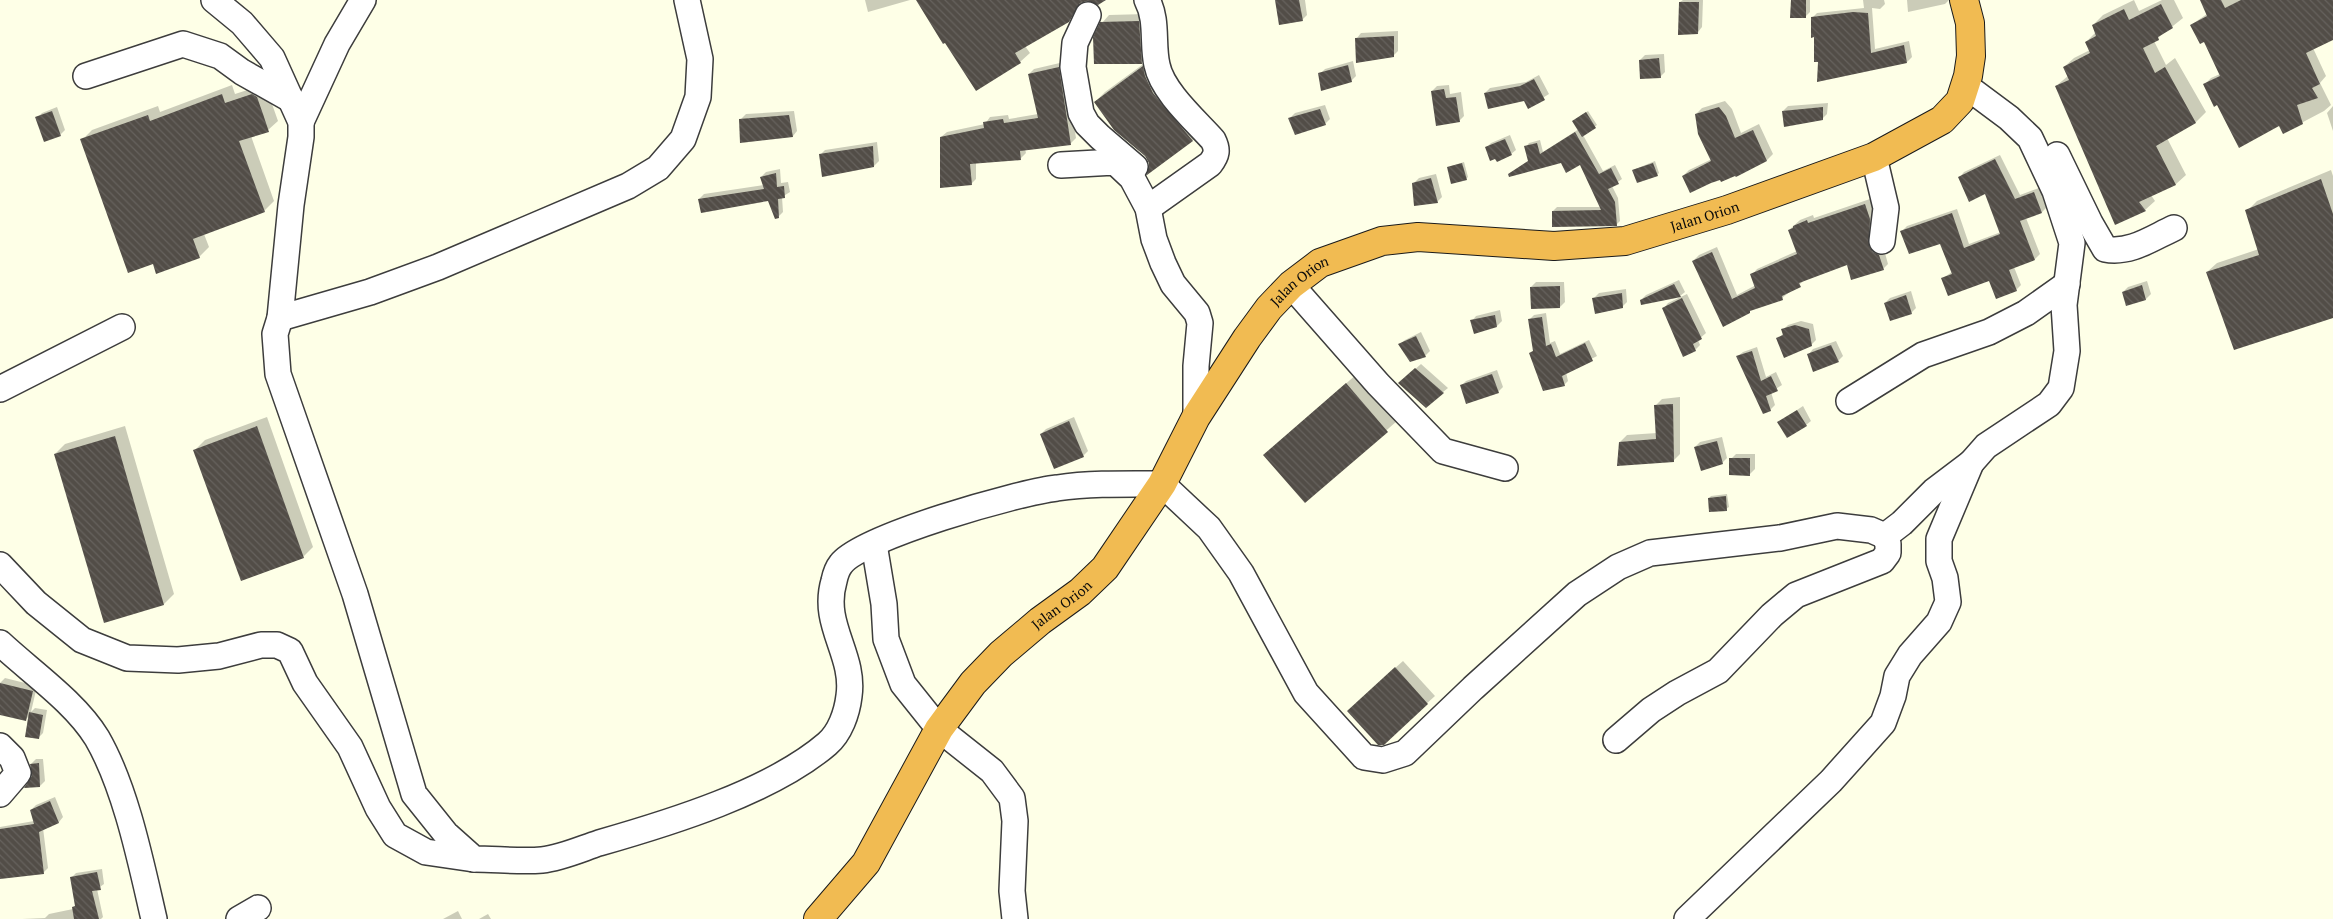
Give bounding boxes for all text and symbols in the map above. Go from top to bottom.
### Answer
street label: Jalan Orion [1668,196,1742,236]
street label: Jalan Orion [1266,251,1332,310]
street label: Jalan Orion [1027,575,1096,633]

